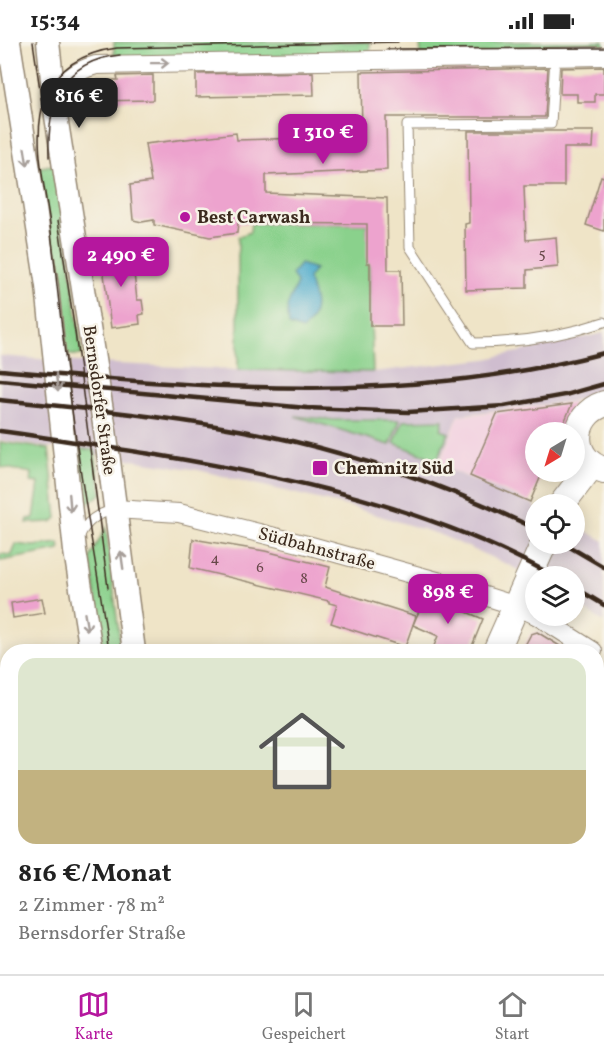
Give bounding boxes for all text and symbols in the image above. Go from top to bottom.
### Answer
text: 15:34 [30,6,80,37]
one-way arrow [149,57,169,69]
pin: 816 € [37,78,121,129]
text: 816 € [55,83,103,111]
pin: 1 310 € [268,114,378,165]
text: 1 310 € [292,119,354,147]
one-way arrow [20,146,31,166]
place label: Best Carwash [197,206,311,231]
marker: Best Carwash [178,210,192,224]
pin: 2 490 € [66,237,176,288]
text: 2 490 € [87,242,155,270]
house number: 5 [538,244,546,265]
street label: Bernsdorfer Straße [76,324,121,477]
one-way arrow [52,373,63,393]
north arrow [525,422,585,482]
map controls [525,422,585,626]
place label: Chemnitz Süd [334,457,453,482]
marker: Chemnitz Süd [311,459,329,477]
one-way arrow [65,493,76,513]
button: locate [525,494,585,554]
street label: Südbahnstraße [255,522,378,577]
house number: 4 [211,549,220,570]
one-way arrow [116,551,127,571]
house number: 6 [256,558,264,579]
button: layers [525,566,585,626]
house number: 8 [300,569,308,590]
pin: 898 € [406,574,490,625]
text: 898 € [422,579,474,607]
one-way arrow [81,611,92,631]
icon: home [248,697,356,805]
text: 816 €/Monat [18,856,171,892]
text: 2 Zimmer · 78 m² [18,892,165,920]
text: Bernsdorfer Straße [18,920,186,948]
tab: Karte [74,988,113,1046]
tab: Gespeichert [262,988,346,1046]
tab: Start [495,988,530,1046]

